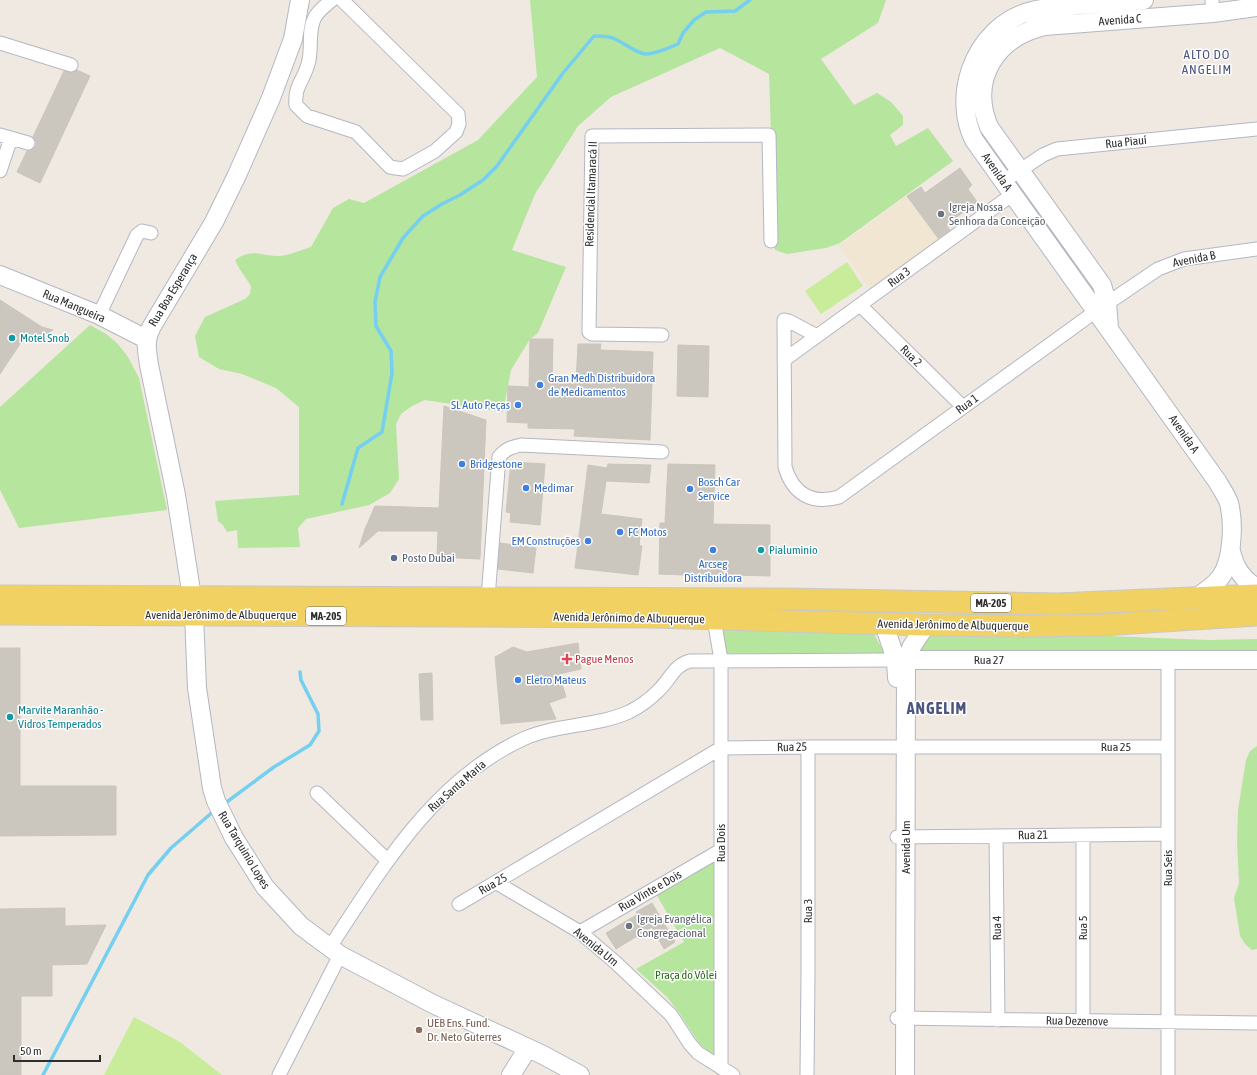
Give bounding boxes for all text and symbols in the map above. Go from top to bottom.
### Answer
street label: Avenida C [1098,11,1143,28]
district label: ALTO DO ANGELIM [1182,47,1232,77]
street label: Rua Piauí [1105,133,1148,151]
street label: Residencial Itamaracá II [582,141,600,247]
street label: Avenida A [979,150,1015,194]
place label: Igreja Nossa Senhora da Conceição [949,200,1046,228]
marker: Igreja Nossa Senhora da Conceição [936,209,946,219]
street label: Avenida B [1171,248,1217,270]
street label: Rua Boa Esperança [146,251,200,329]
street label: Rua 3 [885,264,913,290]
street label: Rua Mangueira [41,287,107,325]
place label: Motel Snob [20,331,70,345]
marker: Motel Snob [7,333,17,343]
street label: Rua 2 [897,342,925,370]
place label: Gran Medh Distribuidora de Medicamentos [548,371,655,399]
marker: Gran Medh Distribuidora de Medicamentos [535,380,545,390]
street label: Rua 1 [953,391,981,417]
place label: SL Auto Peças [451,398,510,412]
marker: SL Auto Peças [513,400,523,410]
street label: Avenida A [1166,412,1202,456]
place label: Bridgestone [470,457,523,471]
marker: Bridgestone [457,459,467,469]
place label: Bosch Car Service [698,475,740,503]
place label: Medimar [534,481,574,495]
marker: Medimar [521,483,531,493]
marker: Bosch Car Service [685,484,695,494]
place label: FC Motos [628,525,667,539]
marker: FC Motos [615,527,625,537]
place label: EM Construções [512,534,580,548]
marker: EM Construções [583,536,593,546]
place label: Pialuminio [769,543,818,557]
marker: Arcseg Distribuidora [708,545,718,555]
marker: Pialuminio [756,545,766,555]
place label: Posto Dubai [402,551,455,565]
marker: Posto Dubai [389,553,399,563]
place label: Arcseg Distribuidora [684,557,742,585]
road number: MA-205 [971,594,1011,612]
road number: MA-205 [306,607,346,625]
street label: Avenida Jerônimo de Albuquerque [145,608,297,622]
street label: Avenida Jerônimo de Albuquerque [553,610,705,626]
street label: Avenida Jerônimo de Albuquerque [877,617,1029,633]
place label: Pague Menos [575,652,633,666]
street label: Rua 27 [974,653,1005,667]
marker: Pague Menos [562,654,572,664]
place label: Eletro Mateus [526,673,586,687]
marker: Eletro Mateus [513,675,523,685]
district label: ANGELIM [906,699,967,717]
place label: Marvite Maranhão - Vidros Temperados [18,703,103,731]
marker: Marvite Maranhão - Vidros Temperados [5,712,15,722]
street label: Rua 25 [777,740,807,754]
street label: Rua 25 [1101,740,1131,754]
street label: Rua Santa Maria [425,757,489,815]
street label: Rua Tarquinio Lopes [215,809,273,891]
street label: Avenida Um [899,820,913,874]
street label: Rua Dois [714,824,728,862]
street label: Rua 21 [1018,828,1049,842]
street label: Rua Seis [1161,850,1175,886]
street label: Rua Vinte e Dois [616,867,684,915]
street label: Rua 25 [476,870,510,898]
street label: Rua 3 [801,899,815,923]
place label: Igreja Evangélica Congregacional [637,912,712,940]
street label: Rua 4 [990,915,1004,940]
street label: Rua 5 [1076,916,1090,940]
marker: Igreja Evangélica Congregacional [624,921,634,931]
street label: Avenida Um [571,925,621,969]
park label: Praça do Vôlei [655,968,717,982]
street label: Rua Dezenove [1046,1013,1108,1029]
place label: UEB Ens. Fund. Dr. Neto Guterres [427,1016,501,1044]
marker: UEB Ens. Fund. Dr. Neto Guterres [414,1025,424,1035]
scale bar [14,1037,100,1063]
text: 50 m [20,1044,42,1058]

